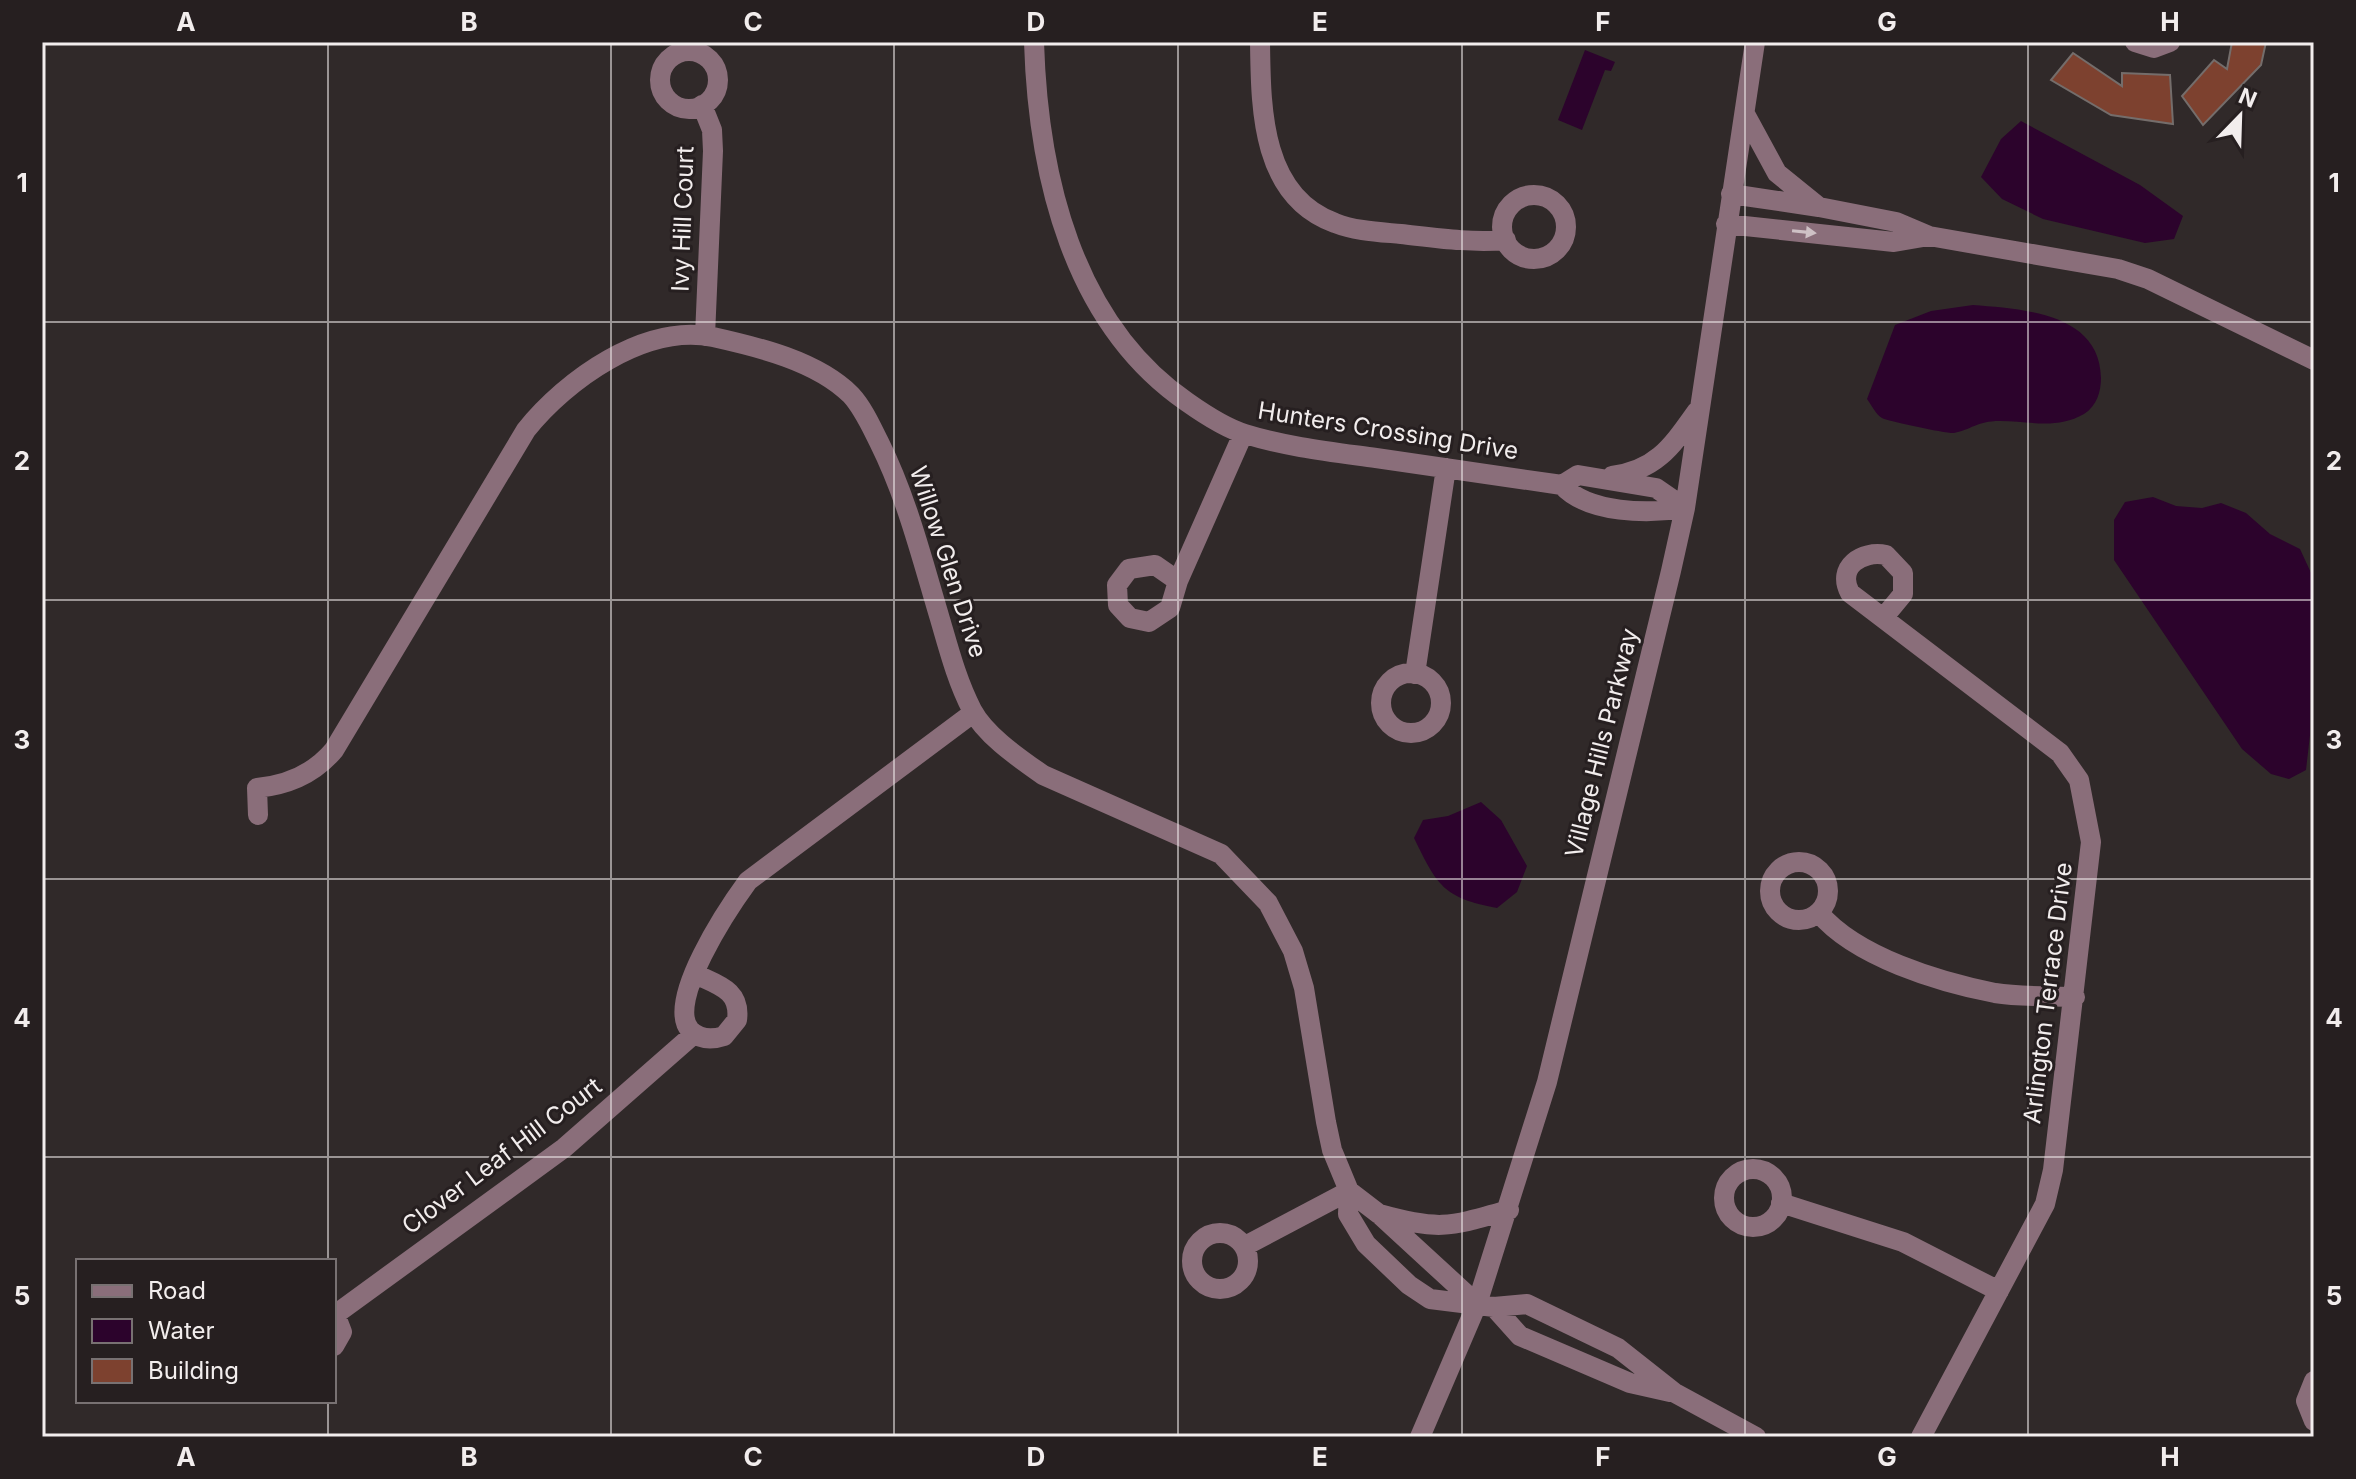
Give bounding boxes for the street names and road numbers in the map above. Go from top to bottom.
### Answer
street label: Ivy Hill Court [665,146,700,292]
street label: Hunters Crossing Drive [1256,396,1520,465]
street label: Willow Glen Drive [904,462,993,661]
street label: Village Hills Parkway [1559,625,1644,861]
street label: Arlington Terrace Drive [2017,861,2078,1125]
street label: Clover Leaf Hill Court [396,1071,607,1240]

